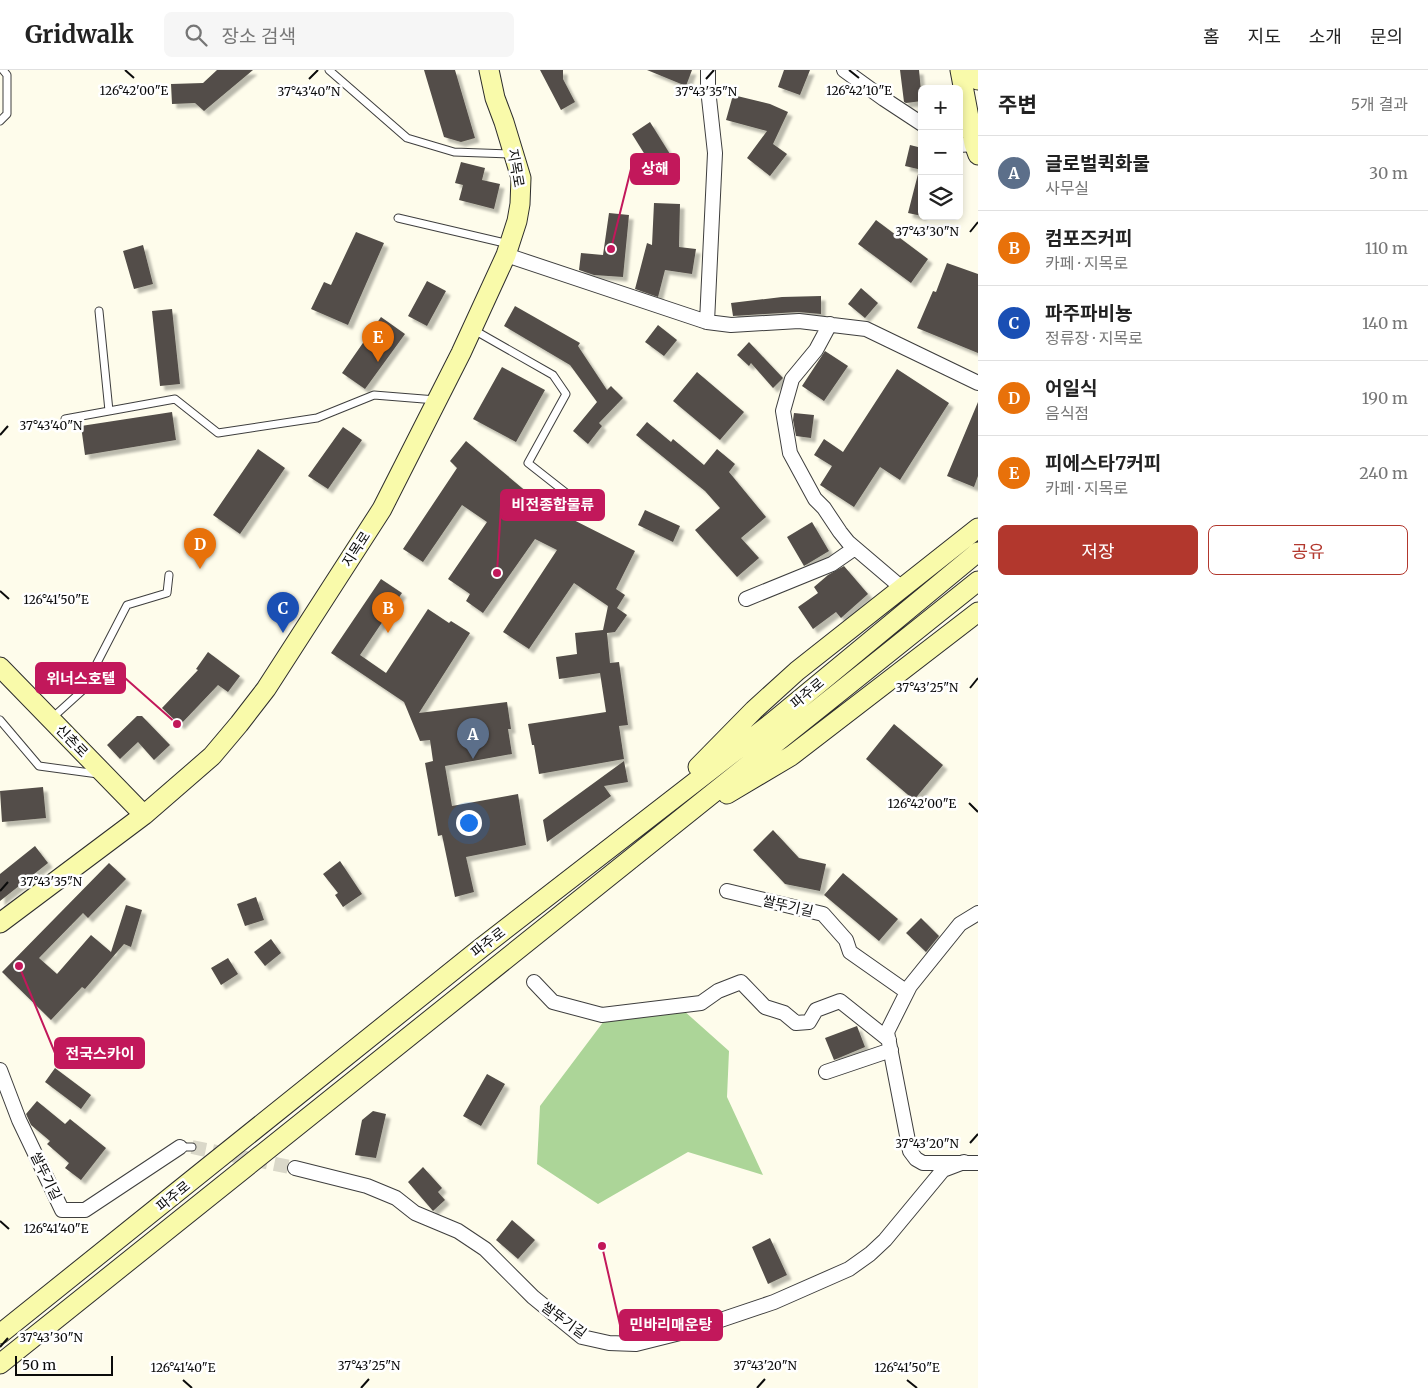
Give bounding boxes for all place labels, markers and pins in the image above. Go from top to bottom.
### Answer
callout: 상해 [631,154,679,184]
pin: E [362,321,394,362]
callout: 비전종합물류 [501,490,604,520]
pin: D [184,528,216,569]
pin: C [267,592,299,633]
pin: B [372,592,404,633]
callout: 위너스호텔 [36,663,125,693]
pin: A [457,718,489,759]
callout: 전국스카이 [55,1038,144,1068]
callout: 민바리매운탕 [620,1310,722,1340]

